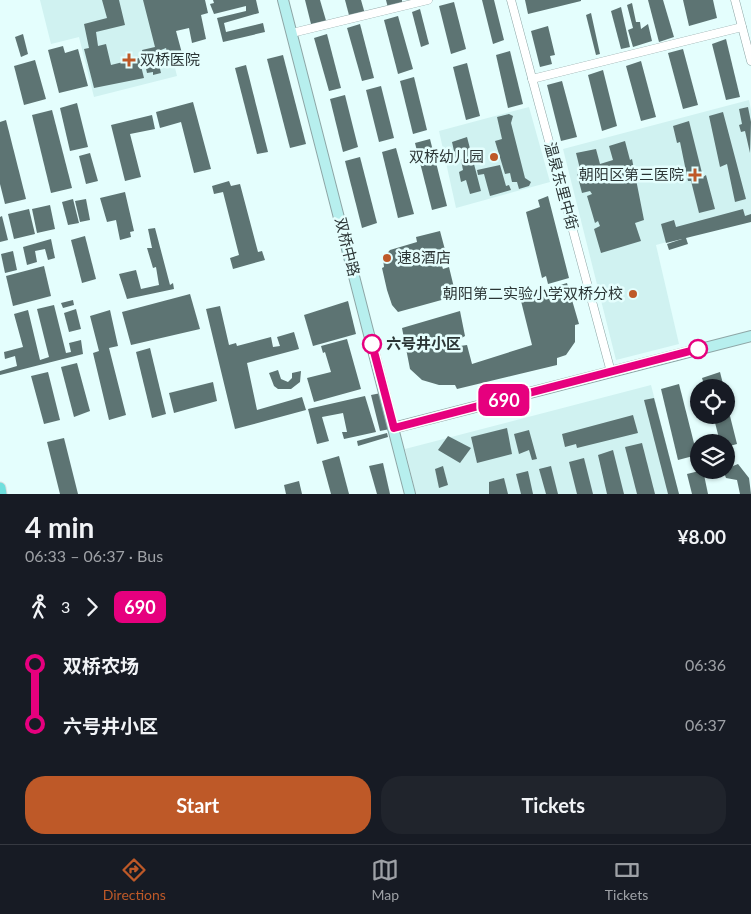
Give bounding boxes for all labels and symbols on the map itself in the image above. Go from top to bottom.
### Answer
place label: 双桥医院 [140,50,200,68]
marker: 双桥医院 [122,53,136,67]
street label: 温泉东里中街 [542,140,582,232]
place label: 双桥幼儿园 [409,147,484,165]
marker: 双桥幼儿园 [488,151,500,163]
place label: 朝阳区第三医院 [579,165,684,183]
marker: 朝阳区第三医院 [688,168,702,182]
street label: 双桥中路 [332,215,364,278]
place label: 速8酒店 [397,248,451,266]
marker: 速8酒店 [381,252,393,264]
place label: 朝阳第二实验小学双桥分校 [443,284,623,302]
marker: 朝阳第二实验小学双桥分校 [627,288,639,300]
marker: 六号井小区 [362,334,382,354]
place label: 六号井小区 [386,334,461,352]
unlabelled marker [688,339,708,359]
line badge: 690 [475,384,533,416]

